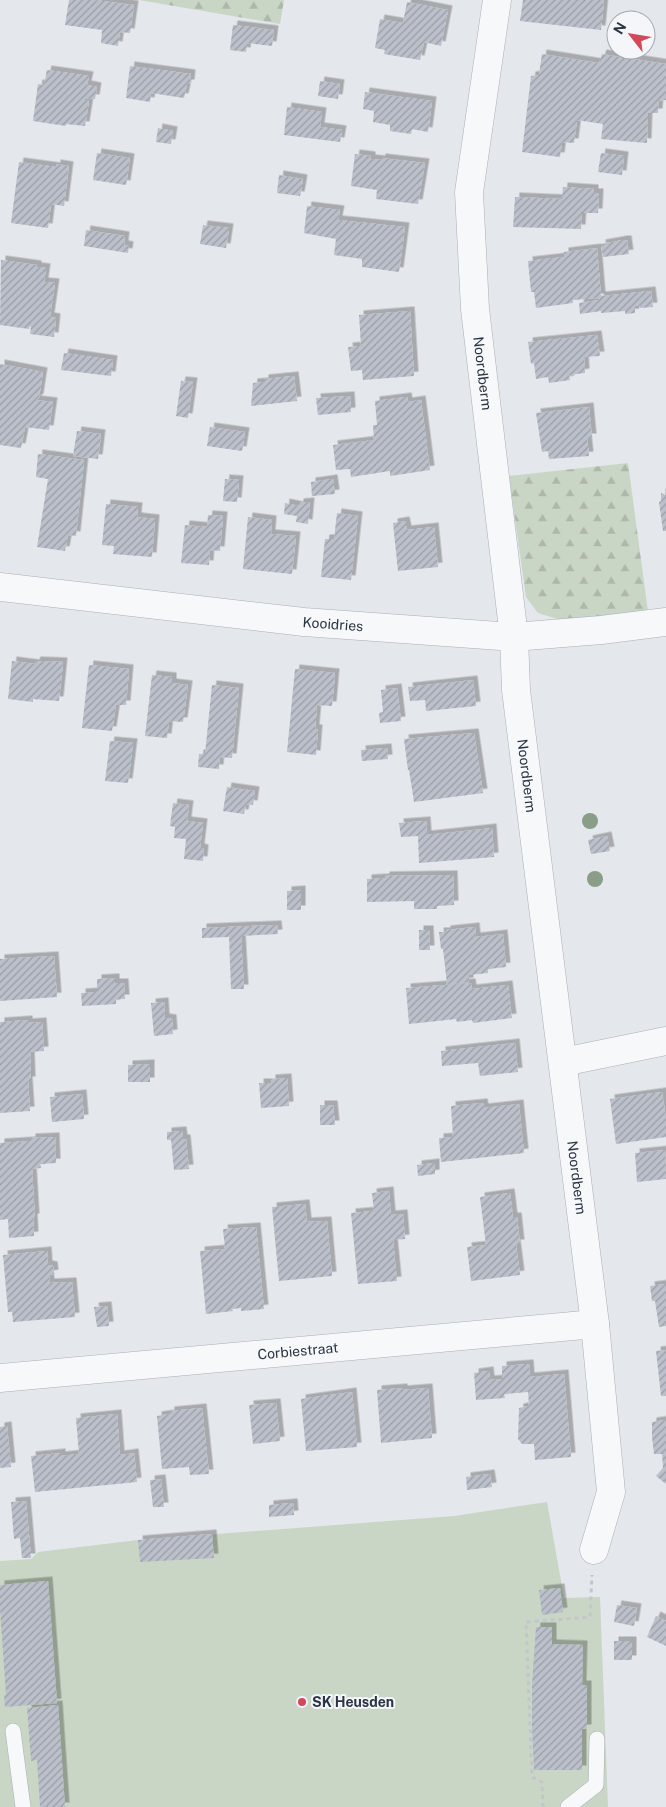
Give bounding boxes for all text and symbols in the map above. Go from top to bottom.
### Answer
north arrow [606,10,656,60]
text: N [610,19,630,37]
street label: Noordberm [470,336,495,411]
street label: Kooidries [302,614,364,634]
street label: Noordberm [514,738,539,814]
street label: Noordberm [564,1140,589,1215]
street label: Corbiestraat [257,1339,339,1363]
place label: SK Heusden [312,1694,394,1710]
marker: SK Heusden [296,1696,308,1708]

